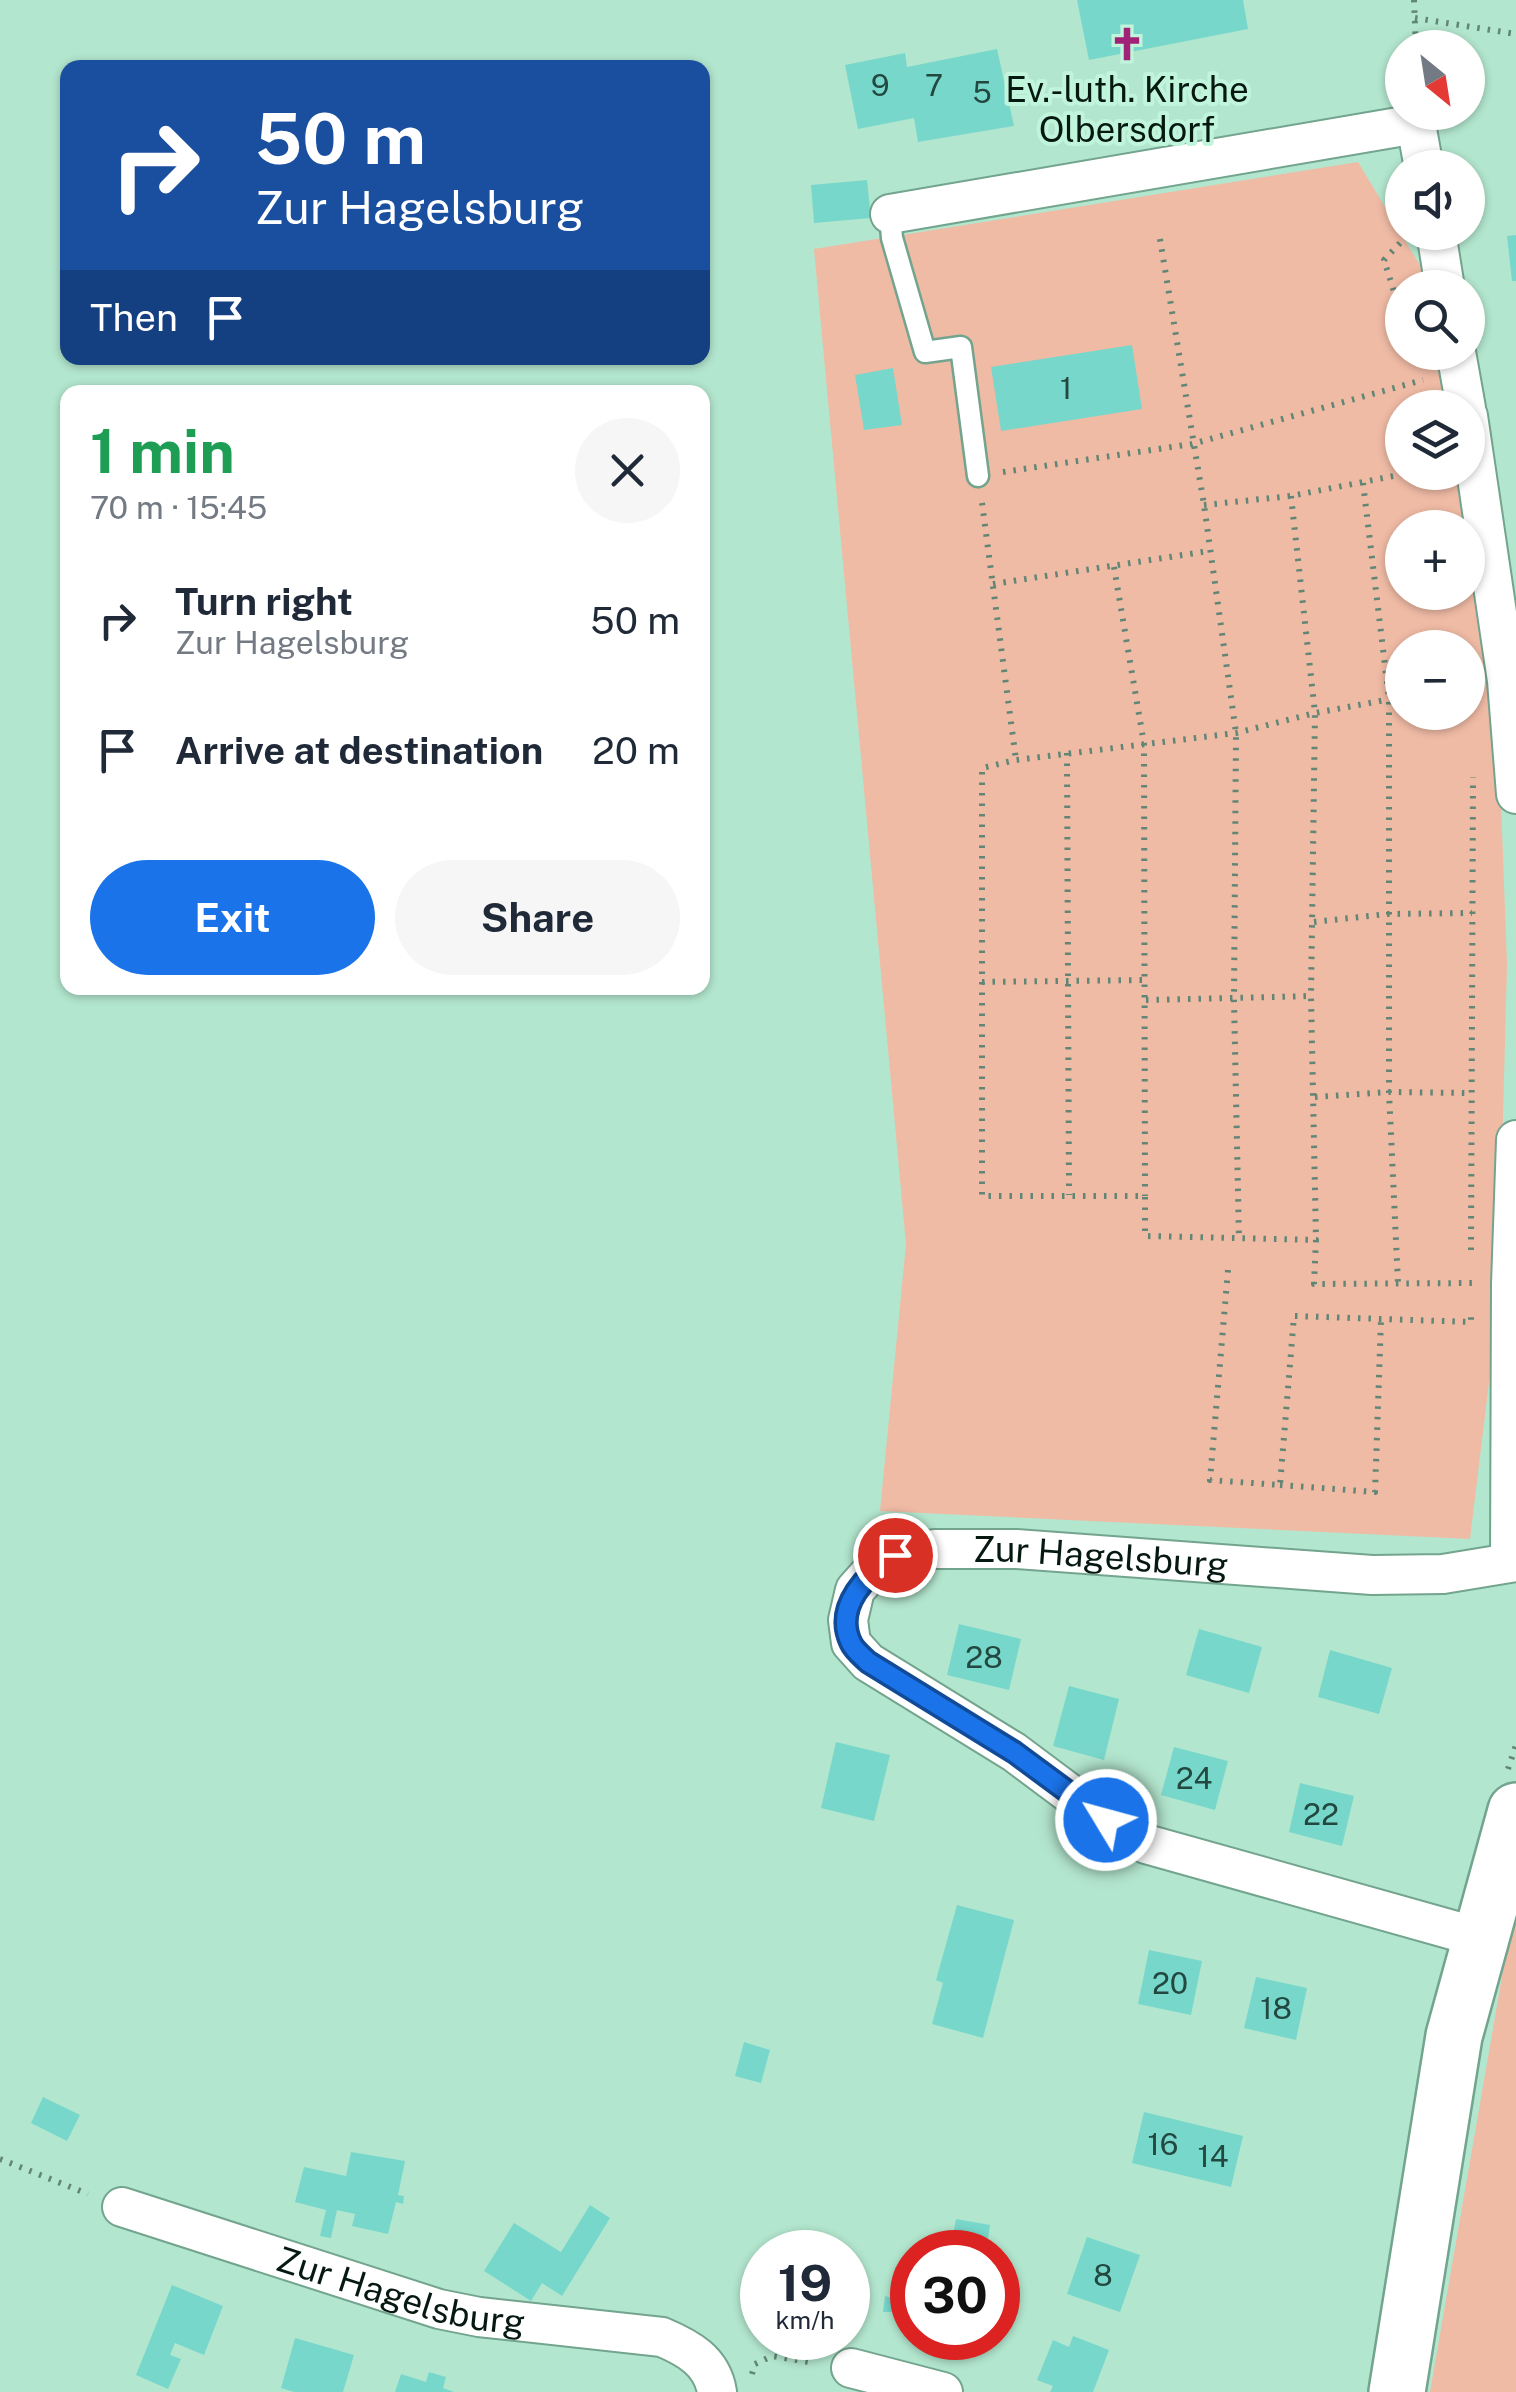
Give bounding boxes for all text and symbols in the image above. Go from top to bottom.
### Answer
church icon: Ev.-luth. Kirche Olbersdorf [1108,25,1146,63]
north arrow [1385,30,1485,130]
map controls [1385,30,1485,730]
house number: 9 [871,67,889,103]
house number: 7 [925,67,943,103]
place label: Ev.-luth. Kirche Olbersdorf [1005,69,1249,150]
house number: 5 [972,74,992,110]
text: 50 m [255,97,426,180]
icon: right [90,100,220,230]
button: sound [1385,150,1485,250]
text: Zur Hagelsburg [255,181,584,234]
button: search [1385,270,1485,370]
icon: arrive [198,290,253,345]
text: Then [90,295,178,340]
house number: 1 [1060,370,1072,406]
button: layers [1385,390,1485,490]
text: 1 min [90,416,235,487]
button: close [575,418,680,523]
text: 70 m · 15:45 [90,489,267,526]
button: + [1385,510,1485,610]
text: Turn right [175,579,353,624]
icon: right [90,593,145,648]
text: 50 m [590,598,680,643]
text: Zur Hagelsburg [175,624,409,661]
button: − [1385,630,1485,730]
icon: arrive [90,723,145,778]
text: Arrive at destination [175,728,543,773]
text: 20 m [592,728,680,773]
button: Exit [90,860,375,975]
button: Share [395,860,680,975]
pin [853,1513,938,1598]
icon: arrive [868,1528,923,1583]
street label: Zur Hagelsburg [973,1529,1230,1585]
house number: 28 [965,1639,1003,1675]
house number: 24 [1176,1760,1212,1796]
position arrow [1054,1768,1158,1872]
house number: 22 [1303,1796,1339,1832]
house number: 20 [1152,1965,1188,2001]
house number: 18 [1260,1990,1292,2026]
house number: 16 [1148,2126,1178,2162]
house number: 14 [1197,2138,1229,2174]
speed limit sign: 30 [890,2230,1020,2360]
street label: Zur Hagelsburg [272,2238,527,2342]
text: 19 [778,2253,832,2312]
house number: 8 [1093,2257,1113,2293]
text: km/h [776,2305,834,2335]

